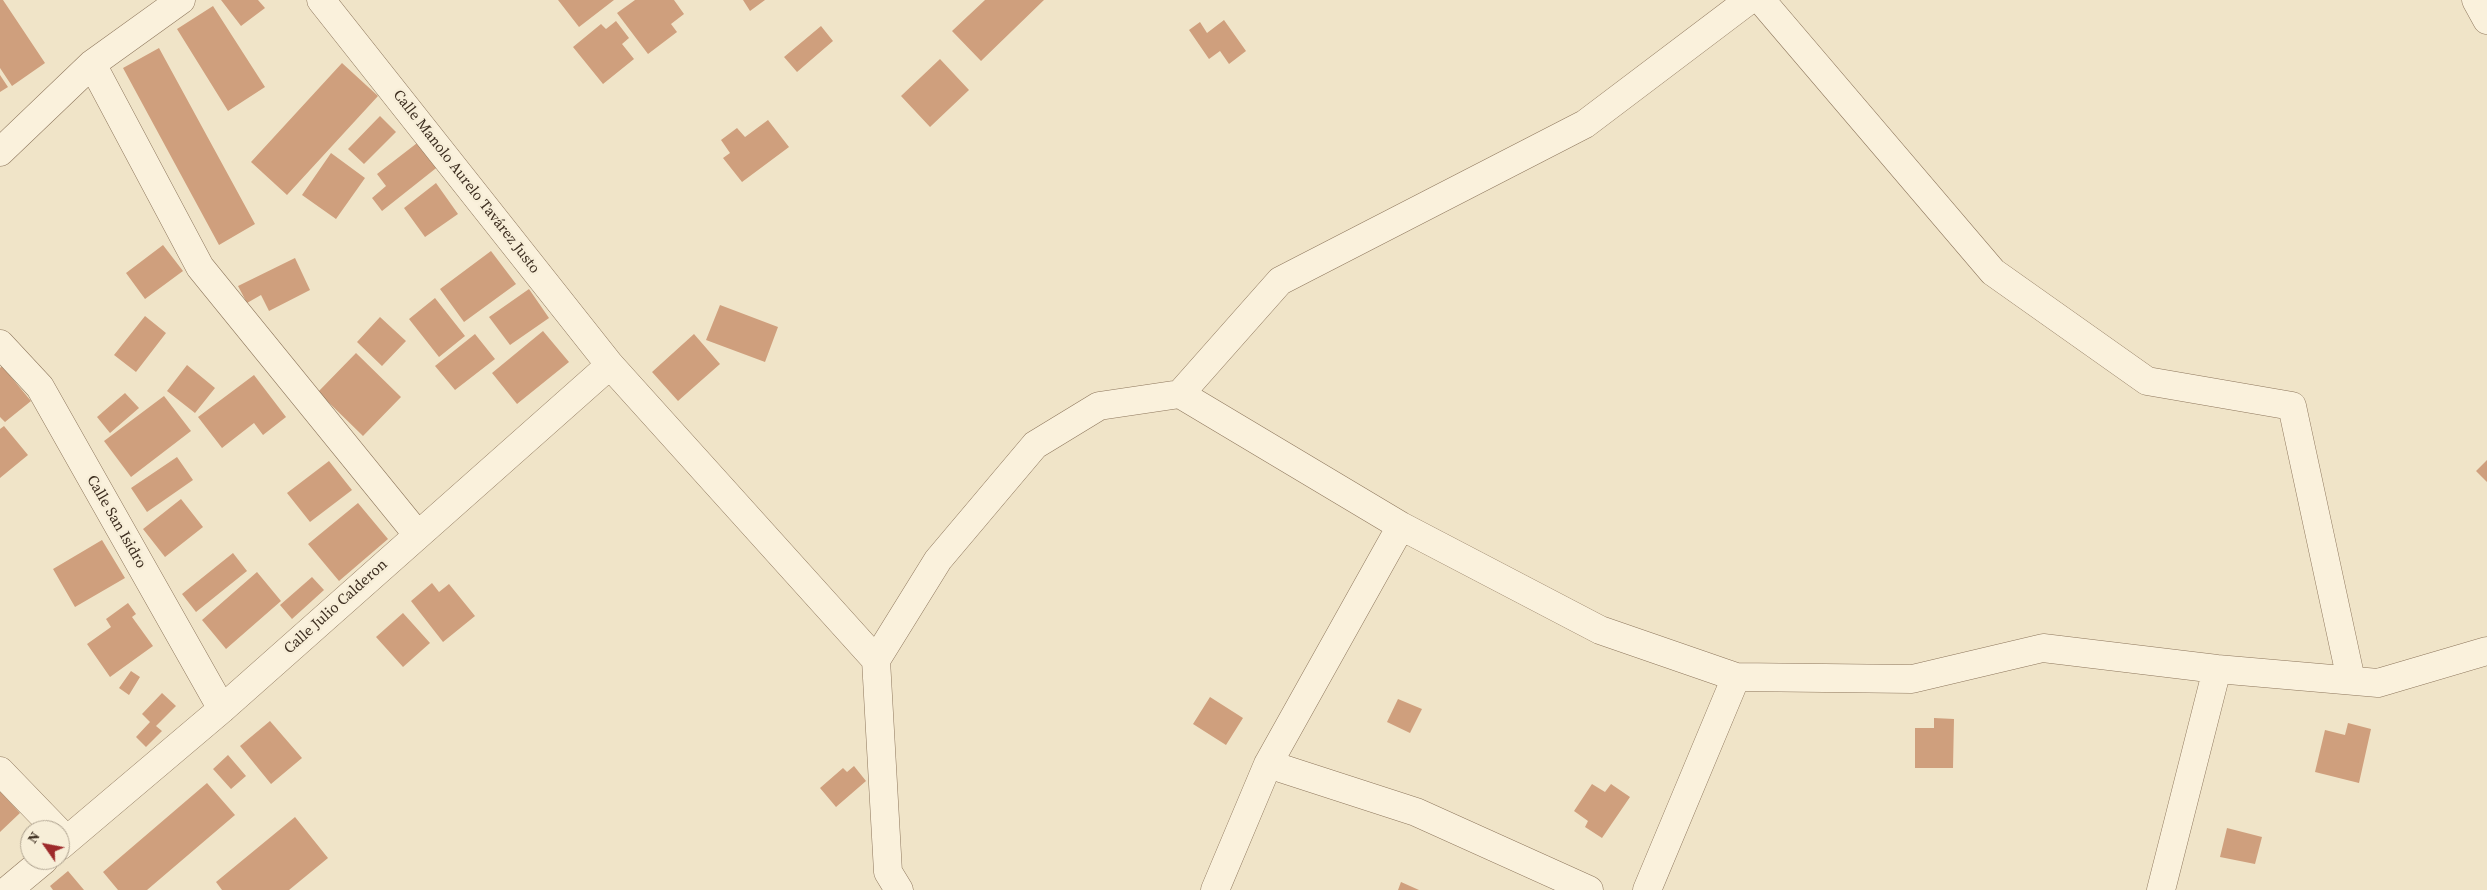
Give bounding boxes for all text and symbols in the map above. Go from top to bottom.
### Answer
street label: Calle Manolo Aurelo Tavárez Justo [389,87,543,277]
street label: Calle San Isidro [82,472,150,572]
street label: Calle Julio Calderon [281,556,391,658]
north arrow [20,820,70,870]
text: N [22,828,44,847]

